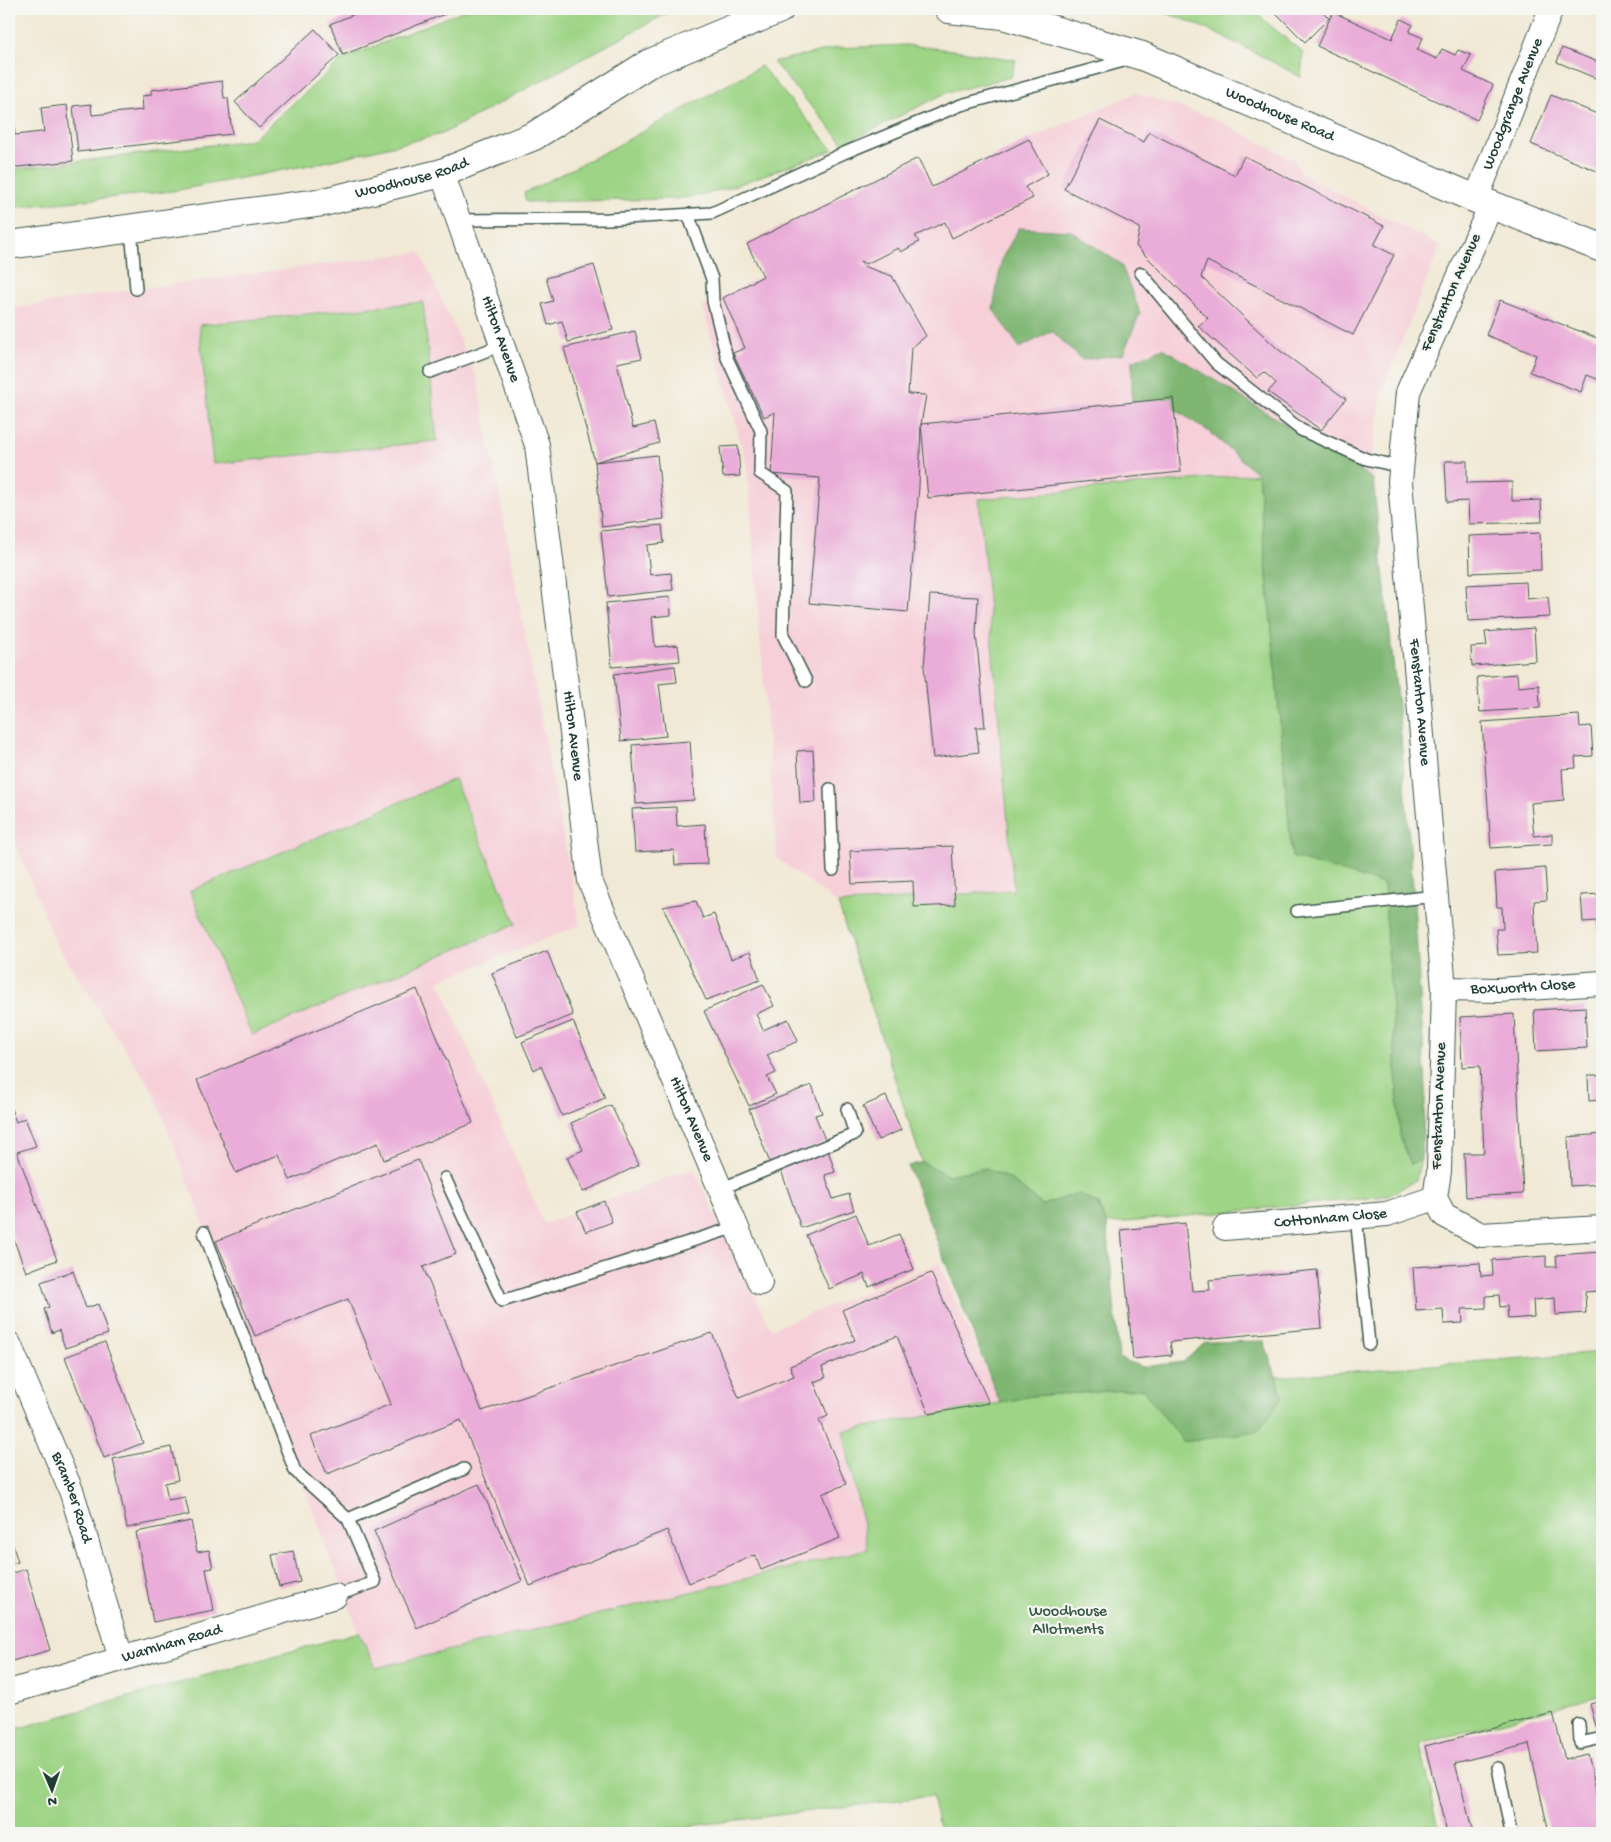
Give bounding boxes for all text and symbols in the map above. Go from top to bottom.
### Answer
street label: Woodgrange Avenue [1479,35,1548,173]
street label: Woodhouse Road [1222,83,1339,147]
street label: Woodhouse Road [353,153,473,203]
street label: Fenstanton Avenue [1417,230,1487,356]
street label: Hilton Avenue [476,293,524,386]
street label: Fenstanton Avenue [1404,637,1434,767]
street label: Hilton Avenue [557,690,587,783]
street label: Boxworth Close [1469,975,1577,1000]
street label: Fenstanton Avenue [1428,1041,1452,1171]
street label: Hilton Avenue [664,1074,717,1165]
street label: Cottonham Close [1273,1204,1389,1233]
street label: Bramber Road [46,1448,96,1547]
park label: Woodhouse Allotments [1029,1603,1108,1640]
street label: Warnham Road [120,1620,226,1668]
north arrow [28,1764,78,1814]
text: N [48,1792,57,1809]

